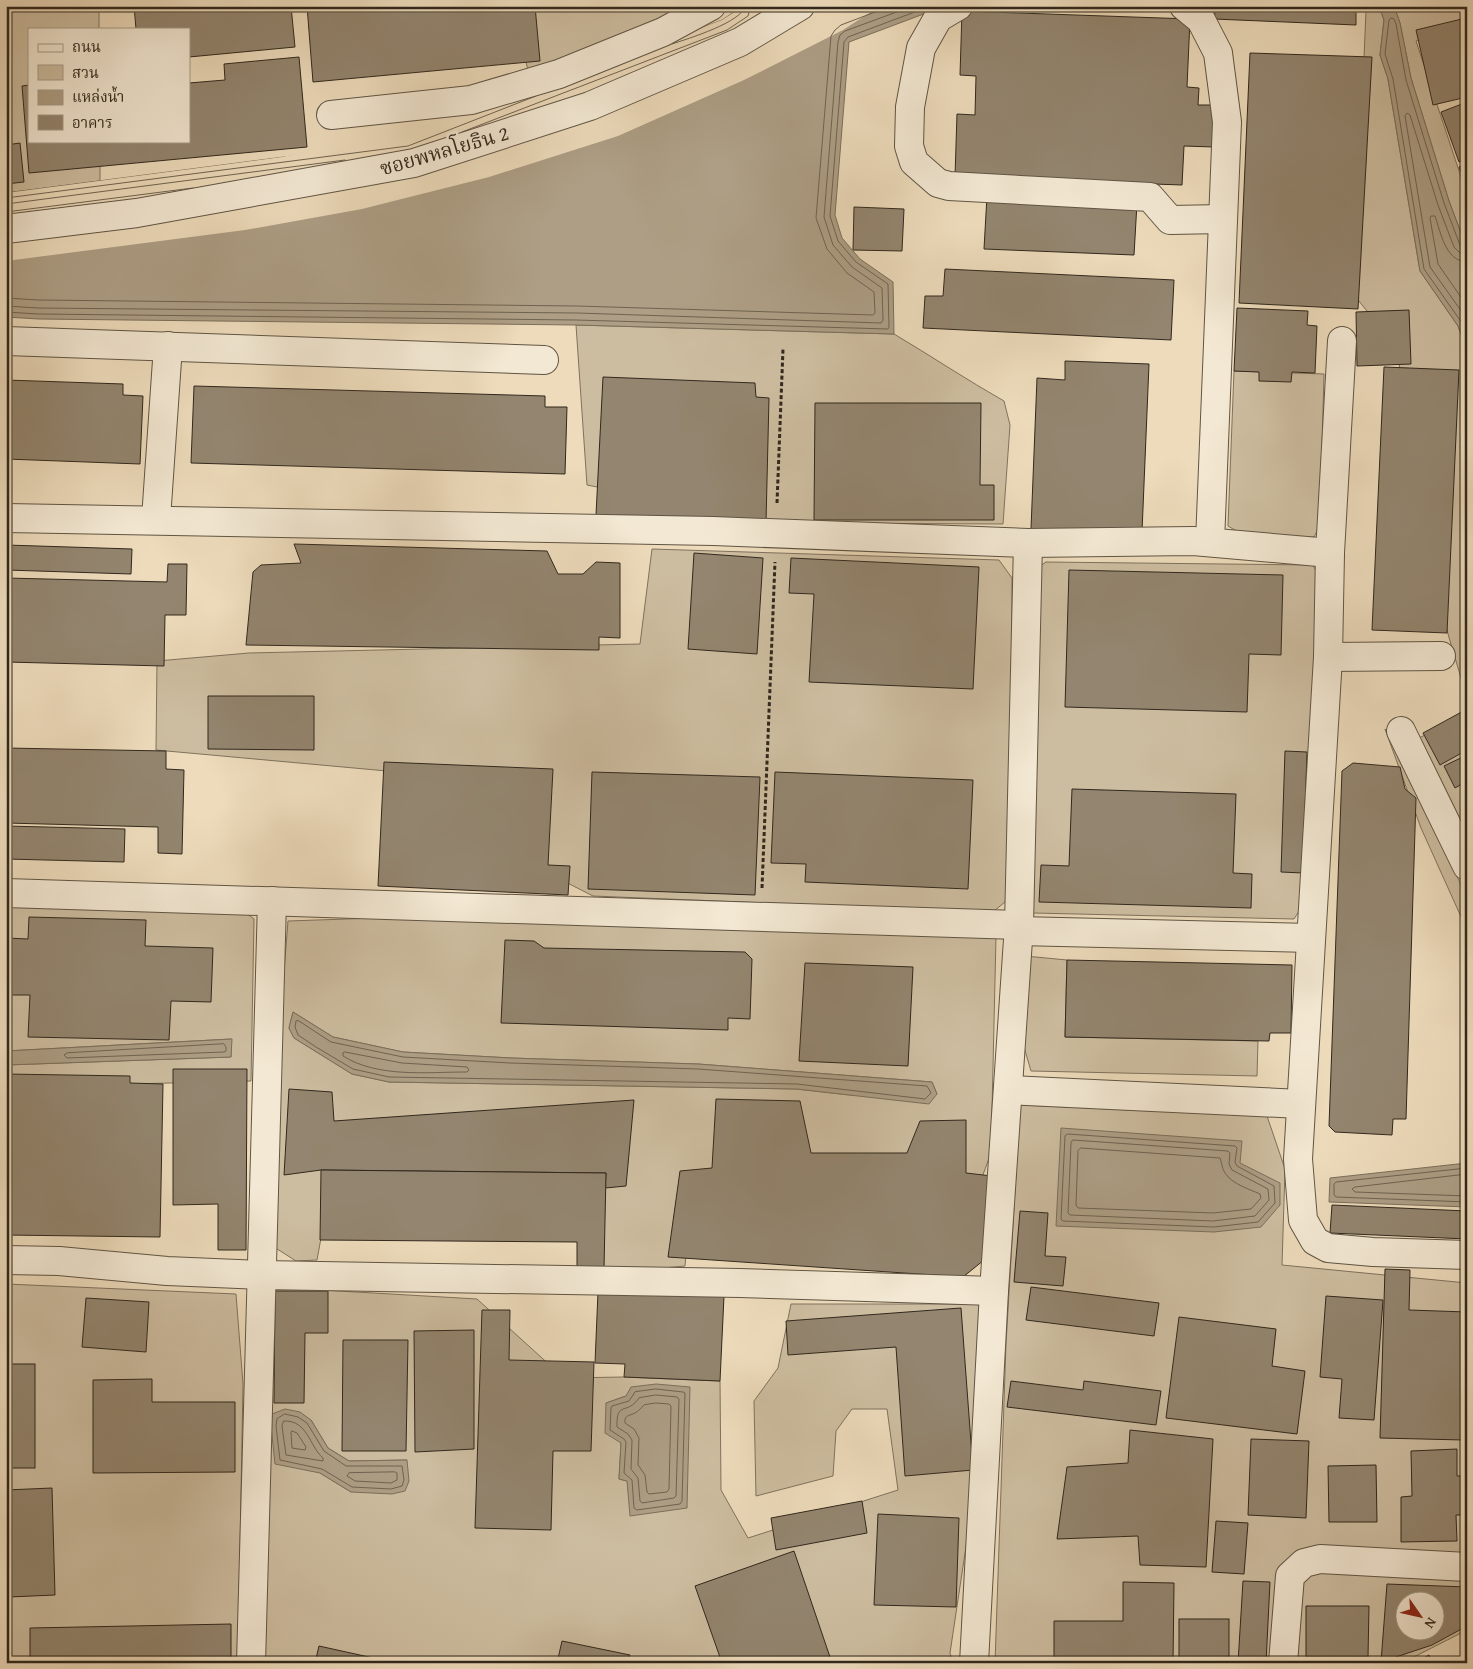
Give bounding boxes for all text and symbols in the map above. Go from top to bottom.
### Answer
legend [28,28,190,142]
text: ถนน [72,36,101,57]
text: สวน [72,62,99,83]
text: แหล่งน้ำ [72,86,124,107]
text: อาคาร [72,112,112,133]
street label: ซอยพหลโยธิน 2 [376,118,512,182]
north arrow [1396,1592,1446,1642]
text: N [1420,1614,1442,1633]

